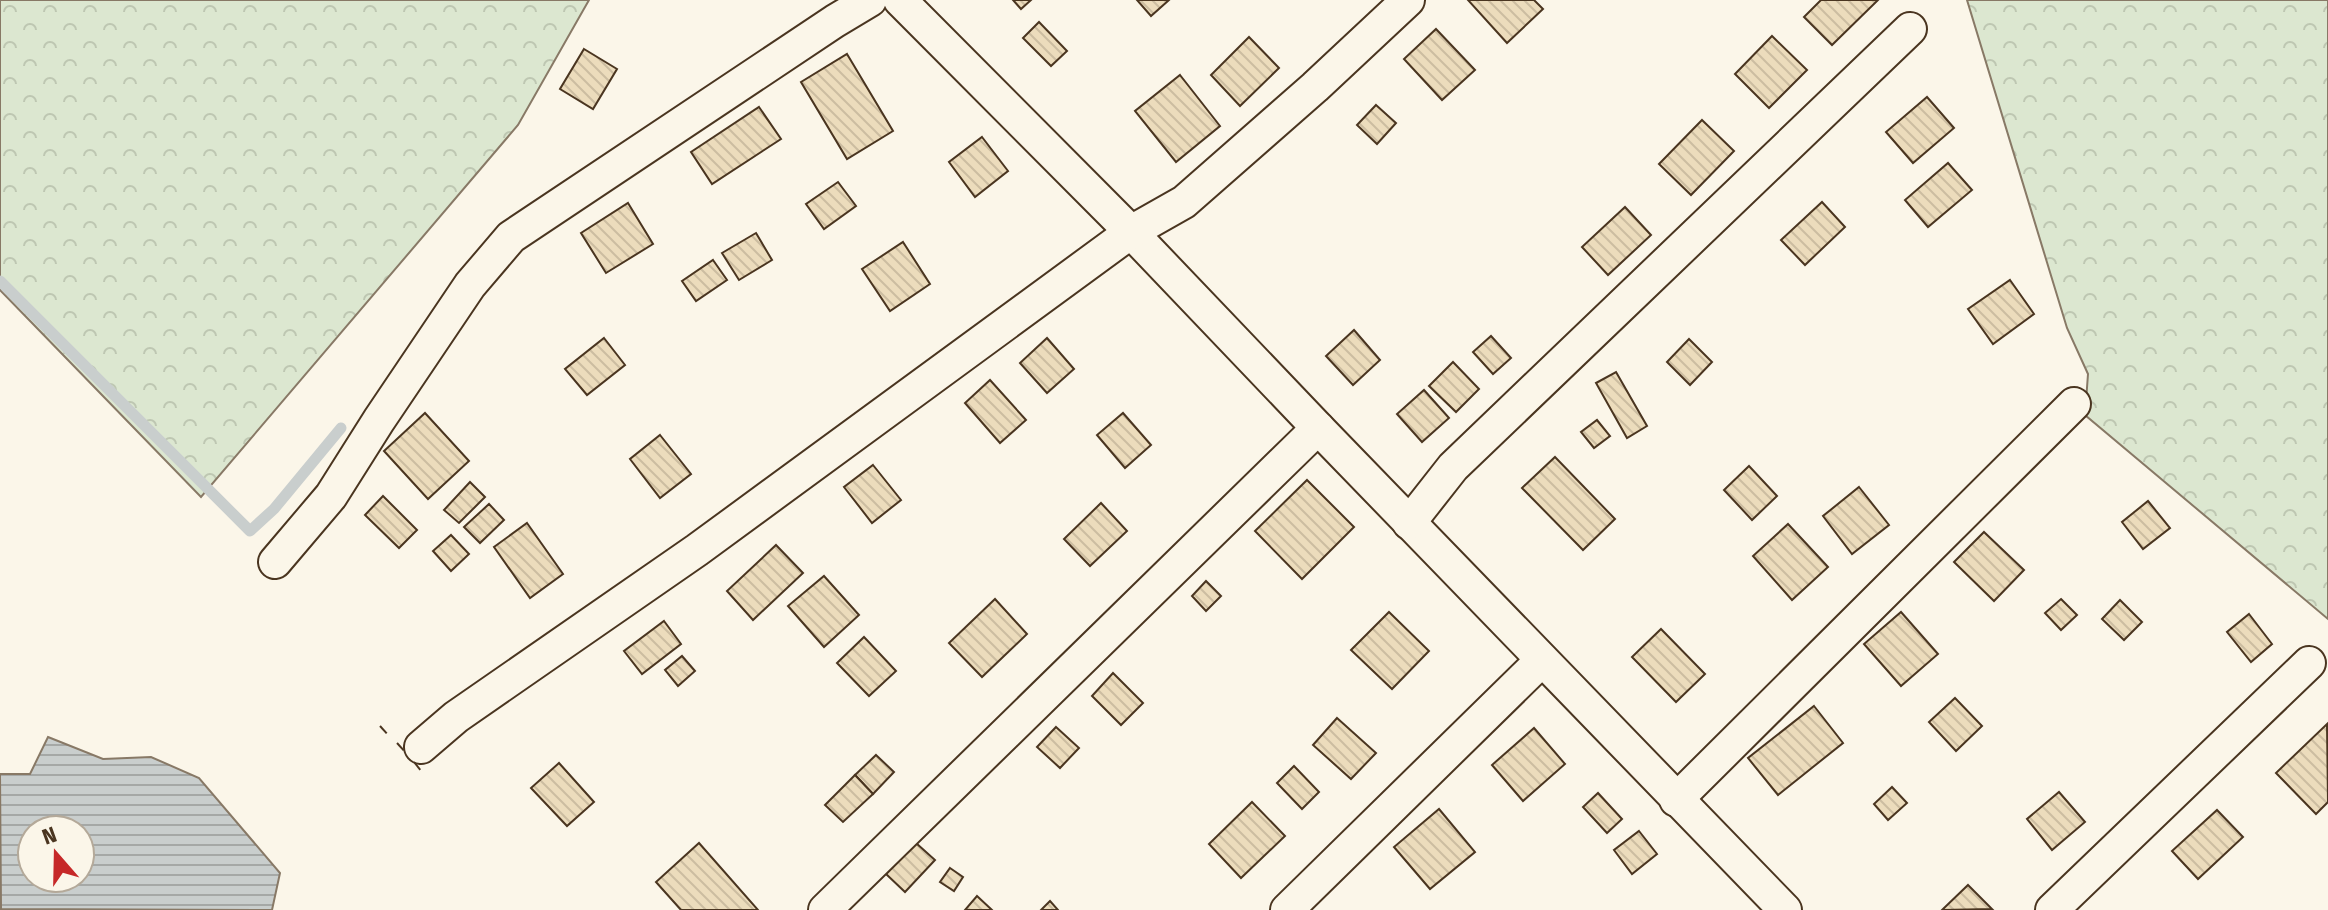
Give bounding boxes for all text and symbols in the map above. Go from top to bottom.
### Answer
north arrow [16,814,96,894]
text: N [39,821,60,851]

